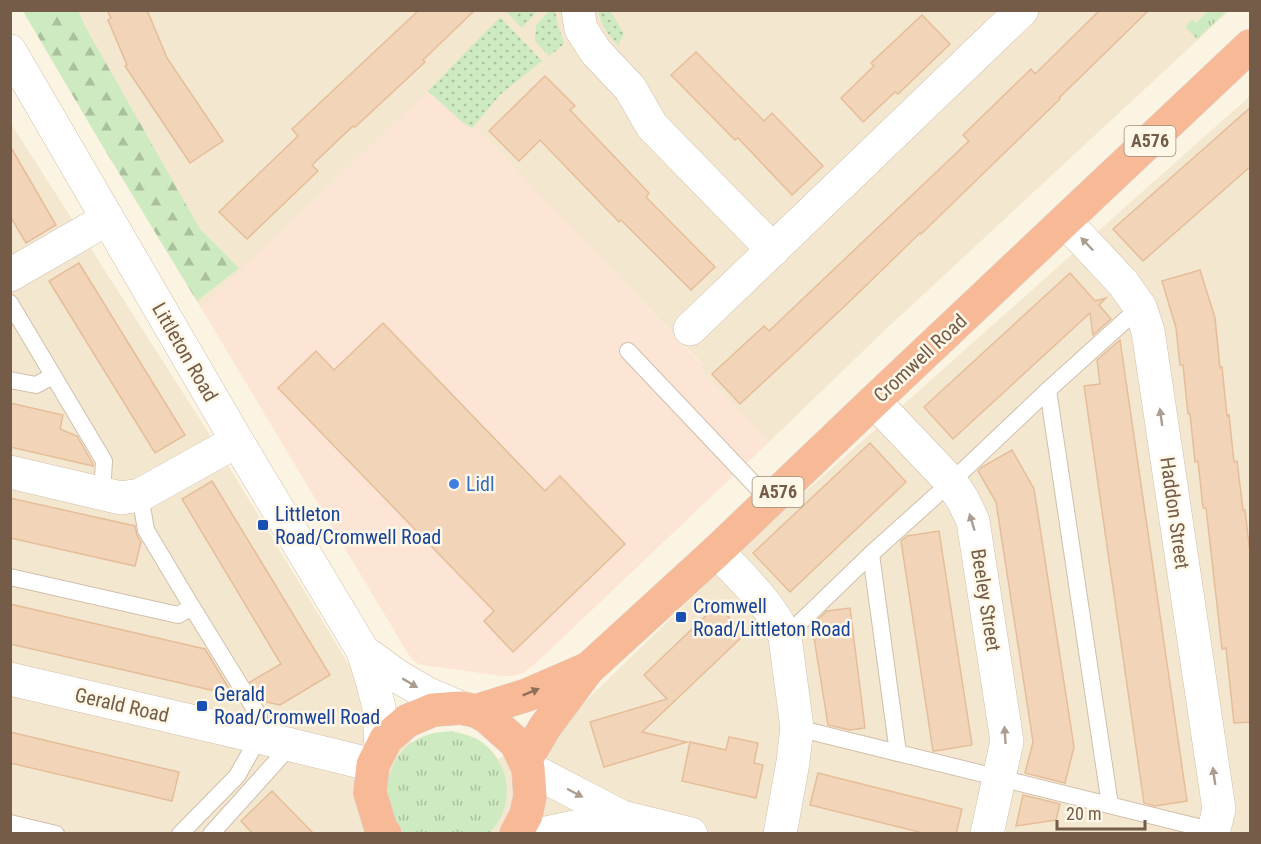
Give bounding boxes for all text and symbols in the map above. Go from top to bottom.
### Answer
road number: A576 [1124,126,1176,156]
one-way arrow [1080,237,1094,251]
street label: Littleton Road [147,298,223,406]
street label: Cromwell Road [868,309,972,407]
one-way arrow [1156,407,1165,426]
street label: Haddon Street [1155,455,1195,571]
place label: Lidl [466,472,495,496]
marker: Lidl [447,477,461,491]
road number: A576 [752,477,804,507]
place label: Littleton Road/Cromwell Road [275,502,441,549]
one-way arrow [967,513,976,531]
marker: Littleton Road/Cromwell Road [256,518,270,532]
street label: Beeley Street [966,547,1006,653]
place label: Cromwell Road/Littleton Road [693,594,851,641]
marker: Cromwell Road/Littleton Road [674,610,688,624]
one-way arrow [402,678,418,689]
place label: Gerald Road/Cromwell Road [214,682,380,729]
street label: Gerald Road [73,683,171,727]
one-way arrow [523,687,541,697]
marker: Gerald Road/Cromwell Road [195,699,209,713]
one-way arrow [1001,725,1010,744]
one-way arrow [1210,766,1219,785]
one-way arrow [566,788,583,798]
scale bar [1057,793,1146,831]
text: 20 m [1066,803,1101,824]

